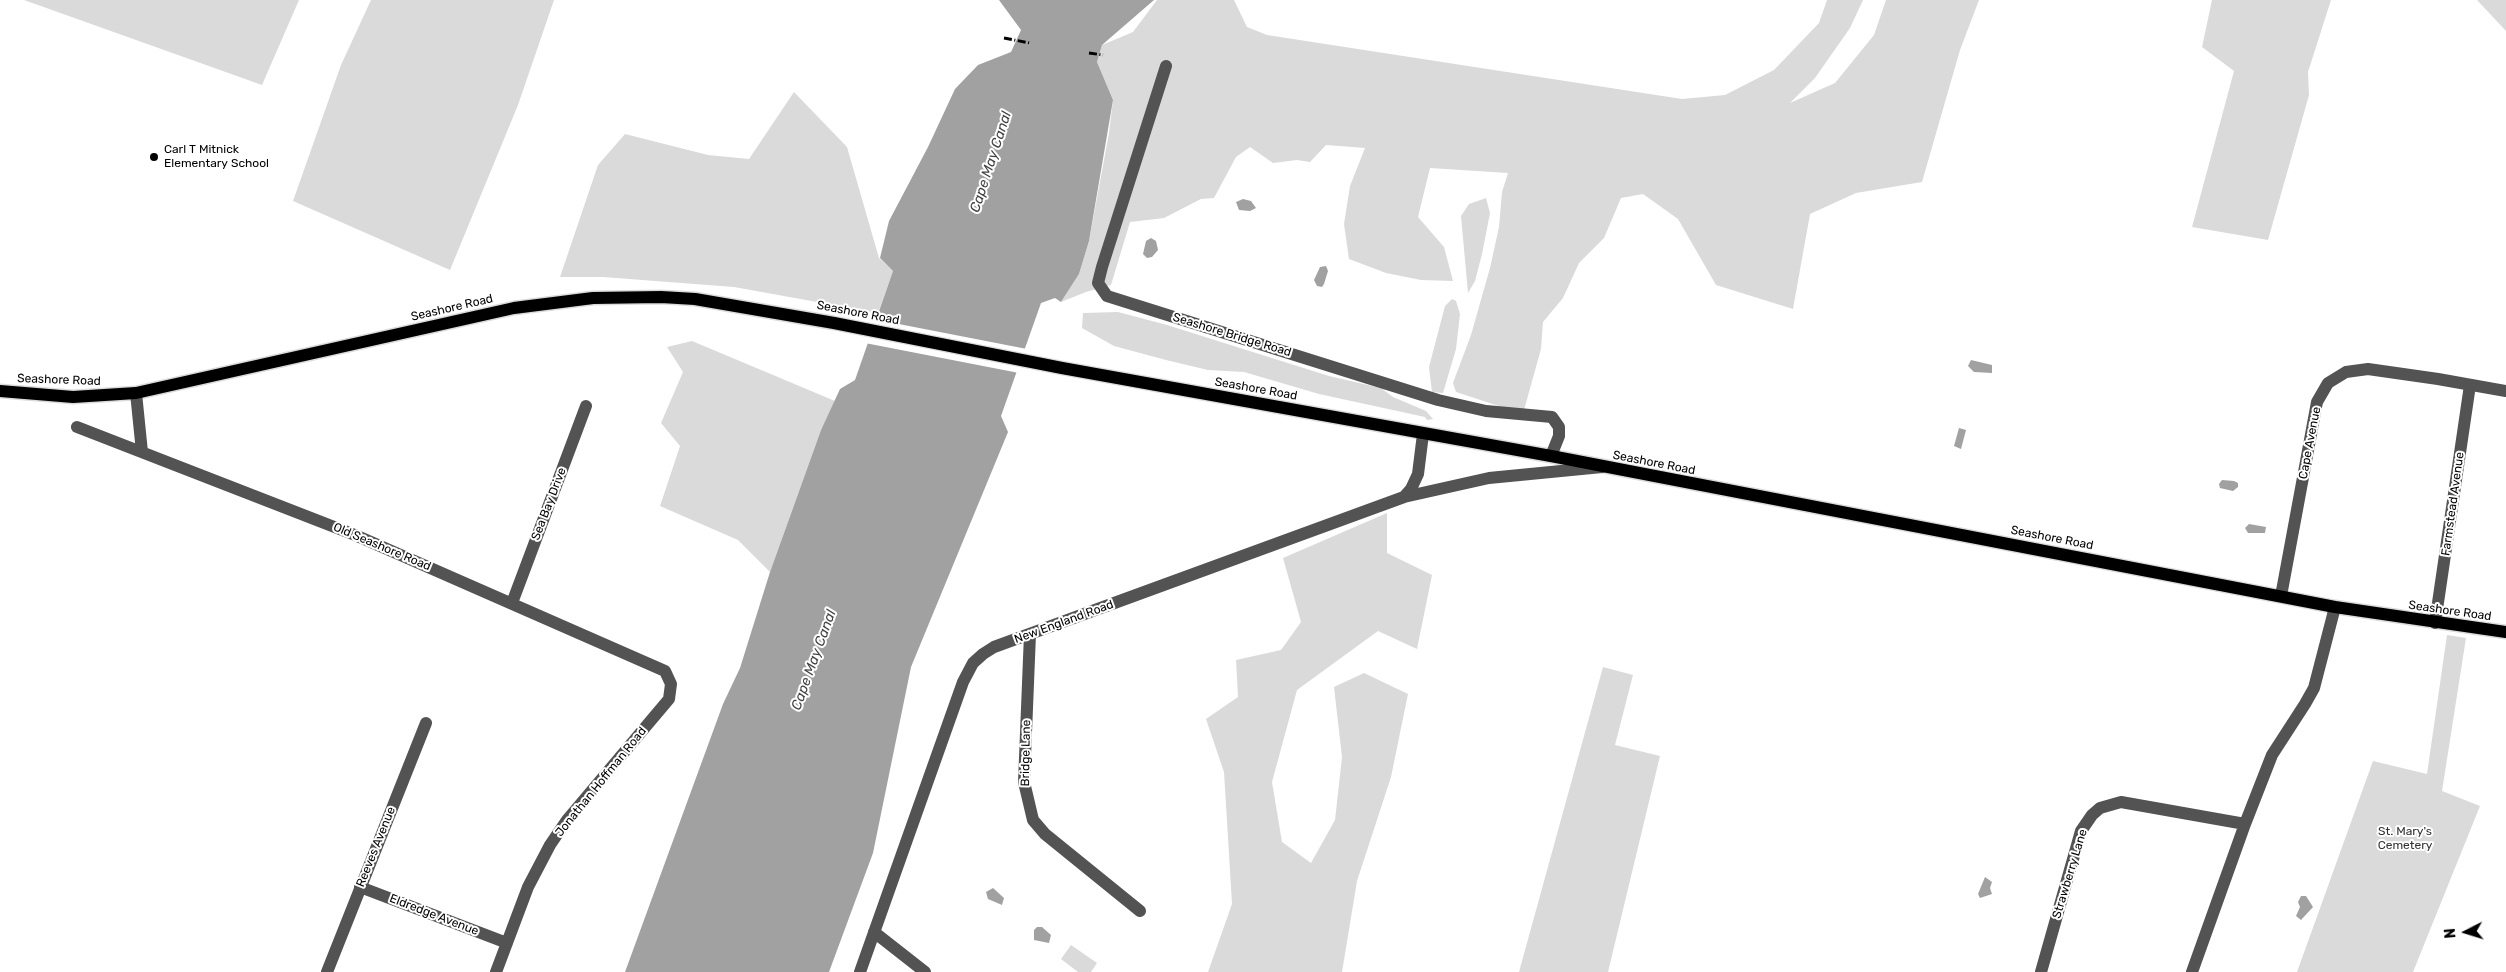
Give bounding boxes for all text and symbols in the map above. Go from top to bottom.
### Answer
water label: Cape May Canal [967,109,1015,215]
place label: Carl T Mitnick Elementary School [164,143,269,171]
marker: Carl T Mitnick Elementary School [148,151,160,163]
street label: Seashore Road [410,292,494,324]
street label: Seashore Road [816,298,900,328]
street label: Seashore Bridge Road [1171,310,1293,360]
street label: Seashore Road [17,371,101,389]
street label: Seashore Road [1214,375,1298,403]
street label: Cape Avenue [2296,406,2324,480]
street label: Seashore Road [1612,448,1696,478]
street label: Farmstead Avenue [2439,451,2467,557]
street label: Sea Bay Drive [529,466,569,542]
street label: Old Seashore Road [331,520,433,574]
street label: Seashore Road [2010,523,2094,553]
street label: New England Road [1012,597,1116,647]
street label: Seashore Road [2408,598,2492,624]
water label: Cape May Canal [788,608,840,712]
street label: Bridge Lane [1018,719,1034,787]
street label: Jonathan Hoffman Road [552,724,650,840]
street label: Reeves Avenue [353,805,399,889]
park label: St. Mary's Cemetery [2378,825,2432,853]
street label: Strawberry Lane [2050,828,2090,920]
street label: Eldredge Avenue [387,891,481,939]
north arrow [2441,907,2491,957]
text: N [2442,928,2459,939]

